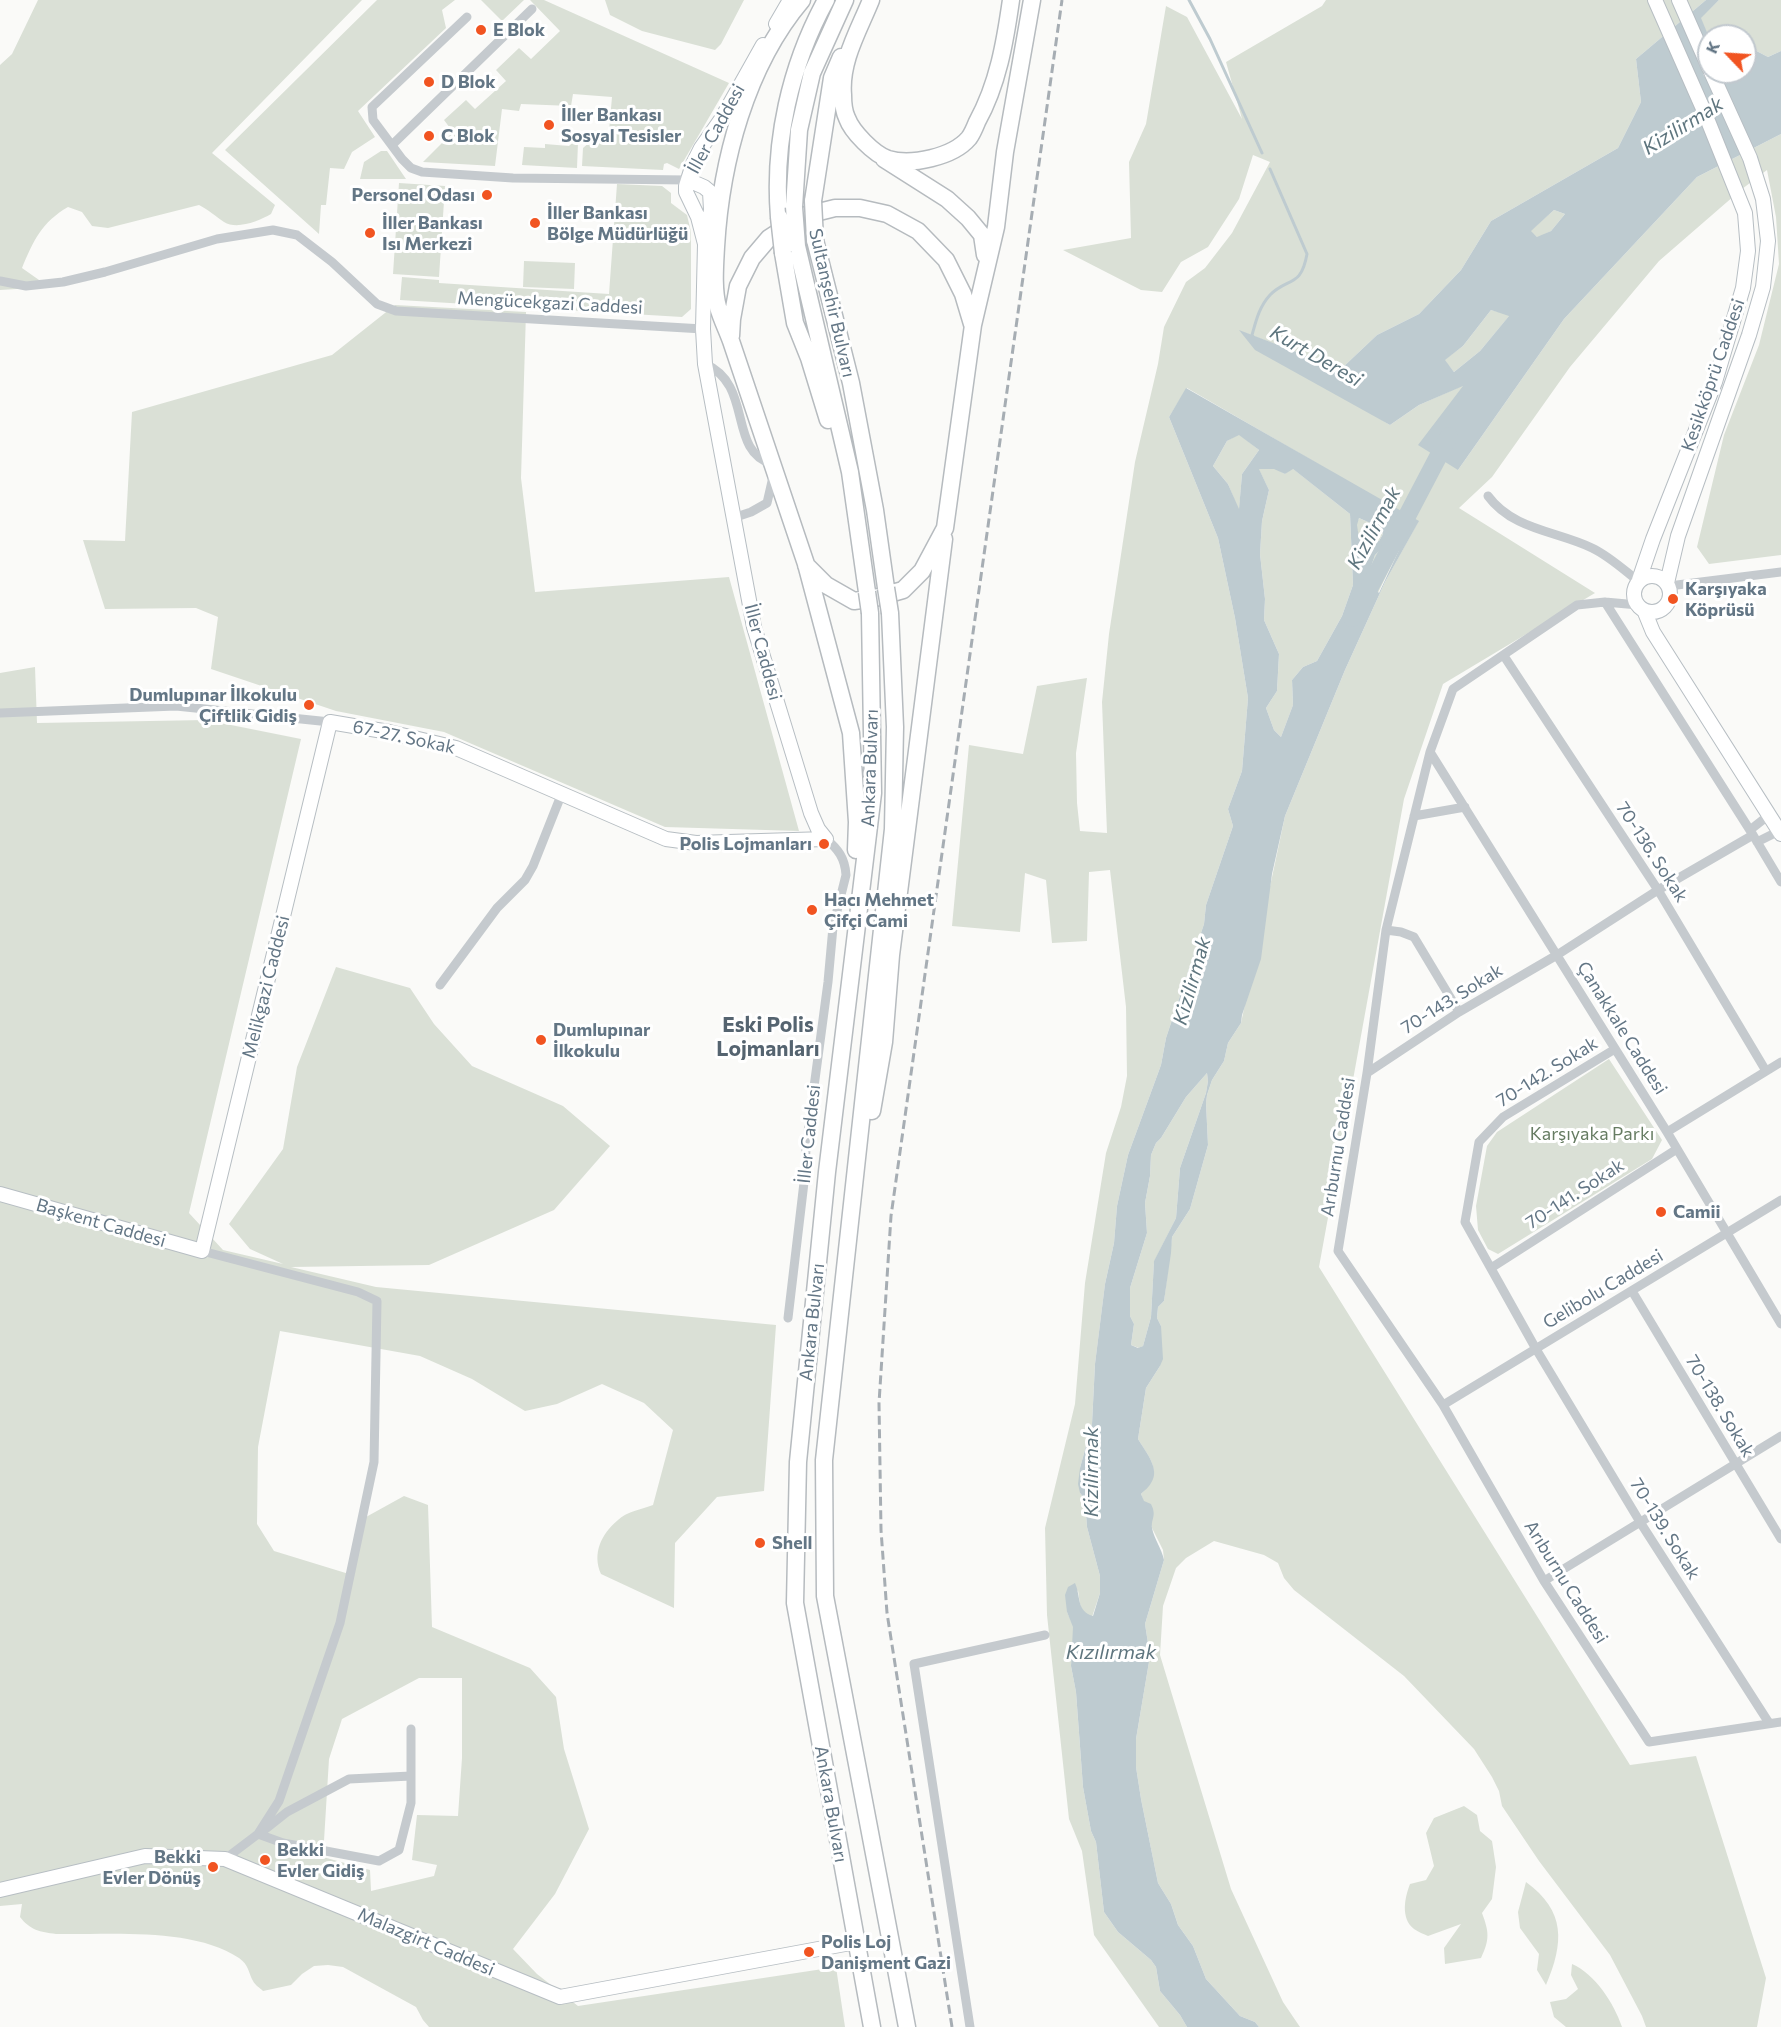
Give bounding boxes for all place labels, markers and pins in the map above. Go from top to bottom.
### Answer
place label: E Blok [493,19,545,41]
marker: E Blok [474,23,488,37]
place label: D Blok [441,71,496,93]
marker: D Blok [422,75,436,89]
place label: İller Bankası Sosyal Tesisler [561,104,681,146]
marker: İller Bankası Sosyal Tesisler [542,118,556,132]
place label: C Blok [441,125,495,147]
marker: C Blok [422,129,436,143]
place label: Personel Odası [351,184,475,206]
marker: Personel Odası [480,188,494,202]
place label: İller Bankası Bölge Müdürlüğü [547,202,688,244]
place label: İller Bankası Isı Merkezi [382,212,483,254]
marker: İller Bankası Bölge Müdürlüğü [528,216,542,230]
marker: İller Bankası Isı Merkezi [363,226,377,240]
place label: Karşıyaka Köprüsü [1685,578,1767,620]
marker: Karşıyaka Köprüsü [1666,592,1680,606]
place label: Dumlupınar İlkokulu Çiftlik Gidiş [129,684,297,726]
marker: Dumlupınar İlkokulu Çiftlik Gidiş [302,698,316,712]
place label: Polis Lojmanları [679,833,812,855]
marker: Polis Lojmanları [817,837,831,851]
place label: Hacı Mehmet Çifçi Cami [824,889,934,932]
marker: Hacı Mehmet Çifçi Cami [805,903,819,917]
place label: Dumlupınar İlkokulu [553,1019,650,1062]
marker: Dumlupınar İlkokulu [534,1033,548,1047]
place label: Camii [1673,1201,1721,1223]
marker: Camii [1654,1205,1668,1219]
place label: Shell [772,1532,813,1554]
marker: Shell [753,1536,767,1550]
place label: Bekki Evler Gidiş [277,1839,364,1882]
place label: Bekki Evler Dönüş [103,1846,201,1888]
marker: Bekki Evler Gidiş [258,1853,272,1867]
marker: Bekki Evler Dönüş [206,1860,220,1874]
place label: Polis Loj Danişment Gazi [821,1931,951,1974]
marker: Polis Loj Danişment Gazi [802,1945,816,1959]

